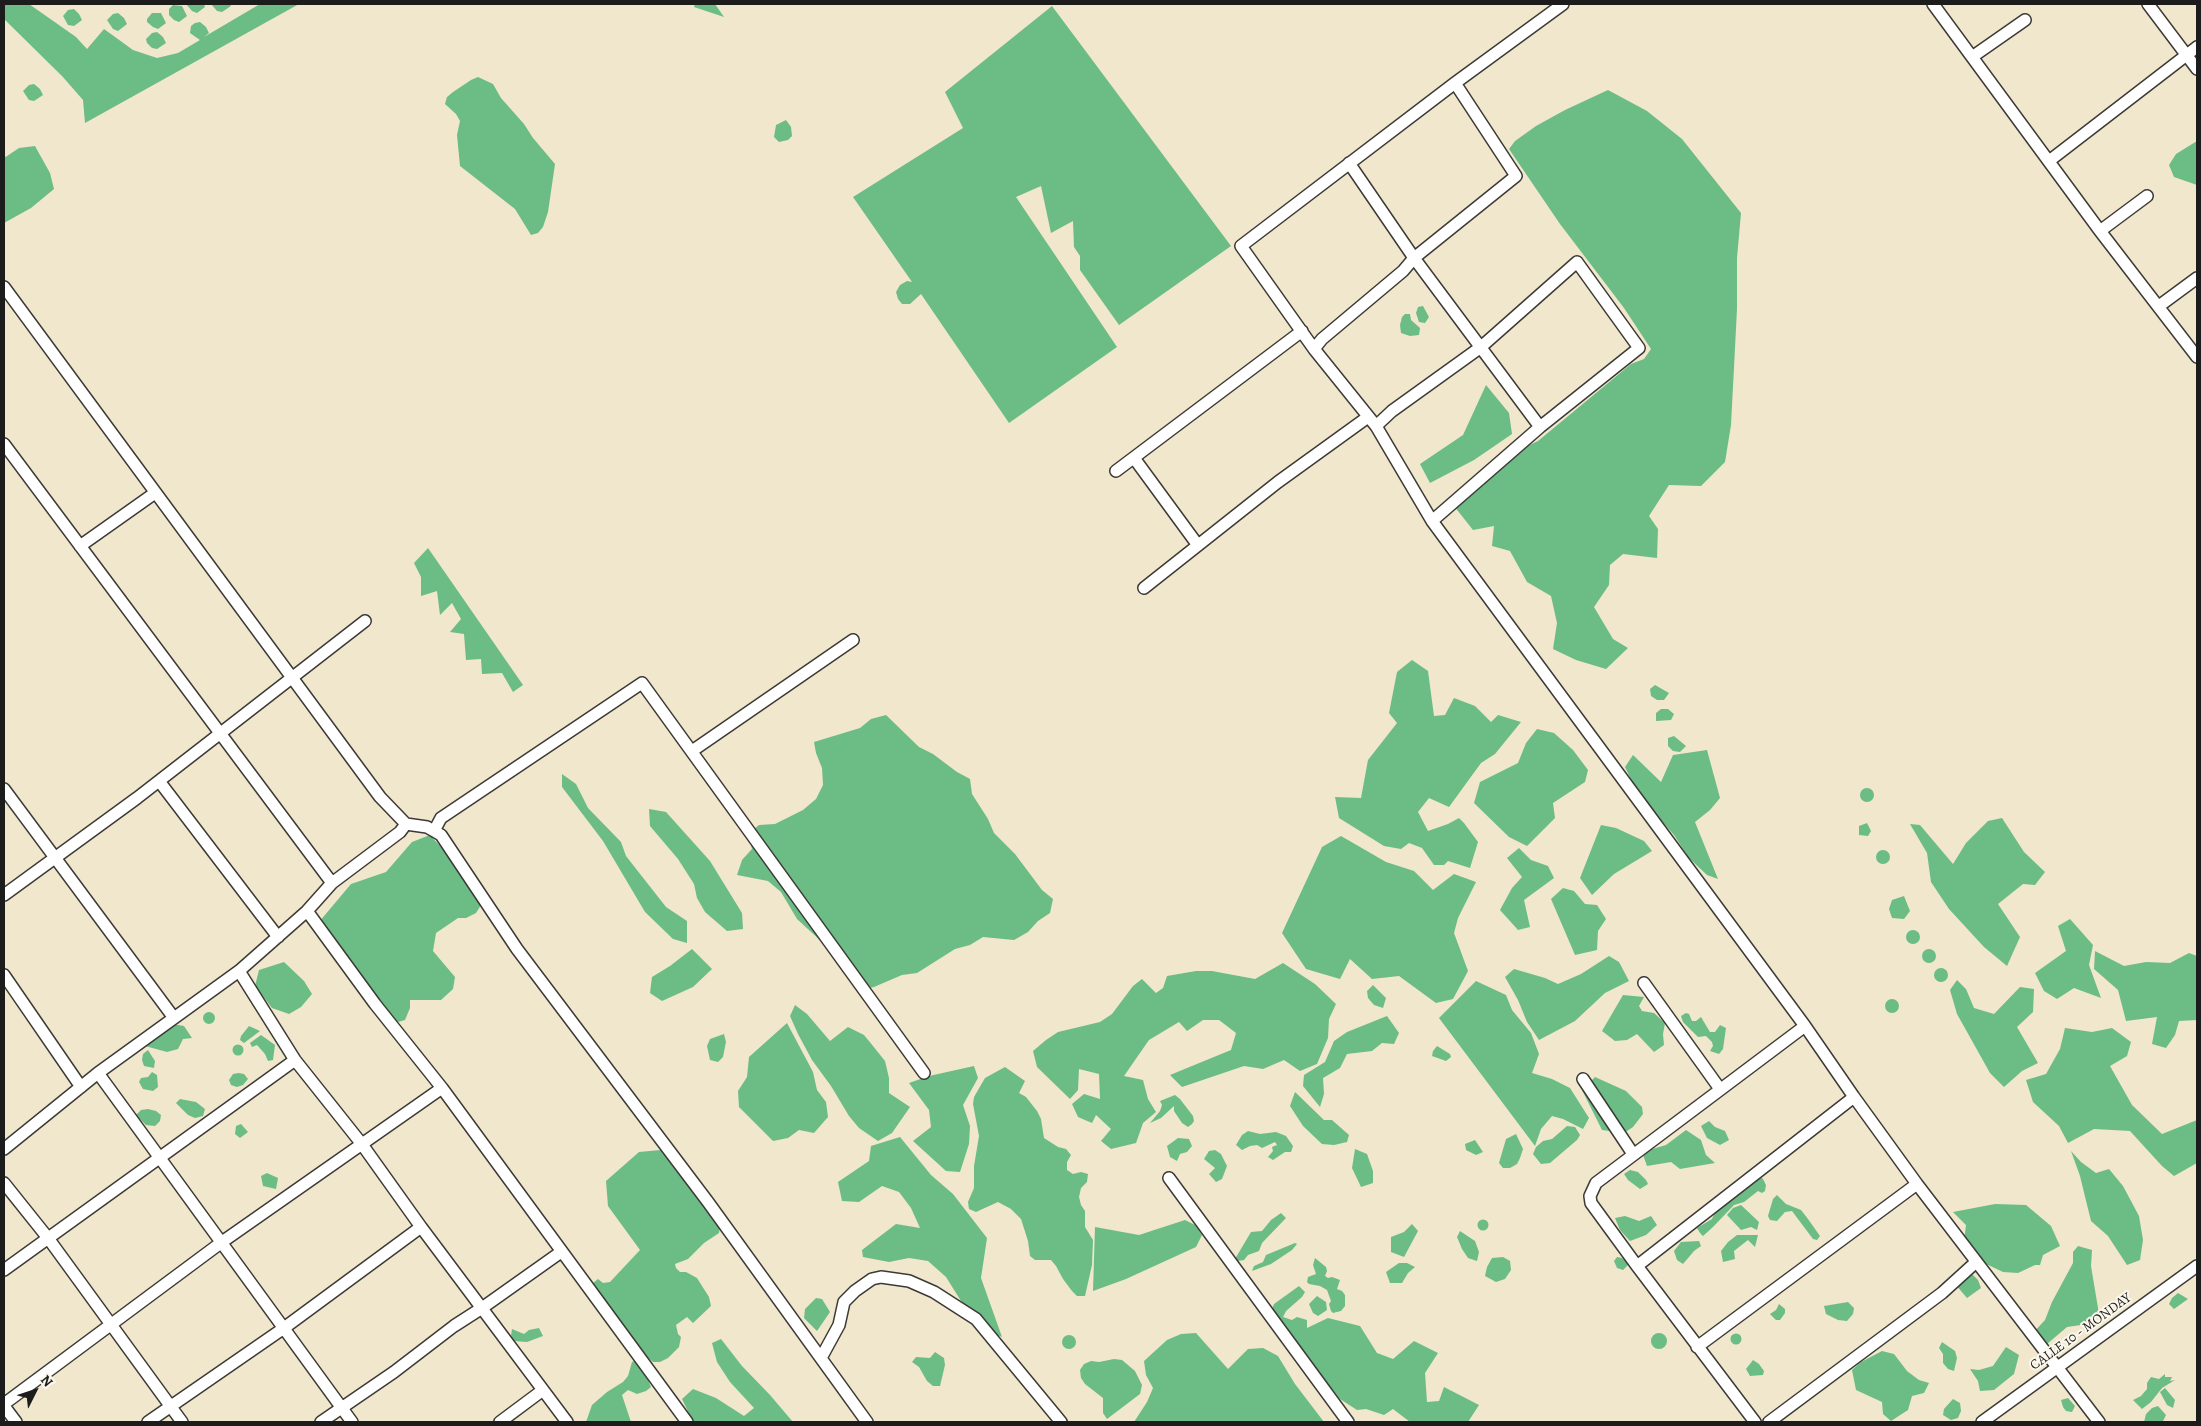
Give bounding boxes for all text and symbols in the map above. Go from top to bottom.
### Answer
street label: CALLE 10 - MONDAY [2027,1290,2135,1374]
north arrow [10,1366,60,1416]
text: N [36,1371,57,1391]

